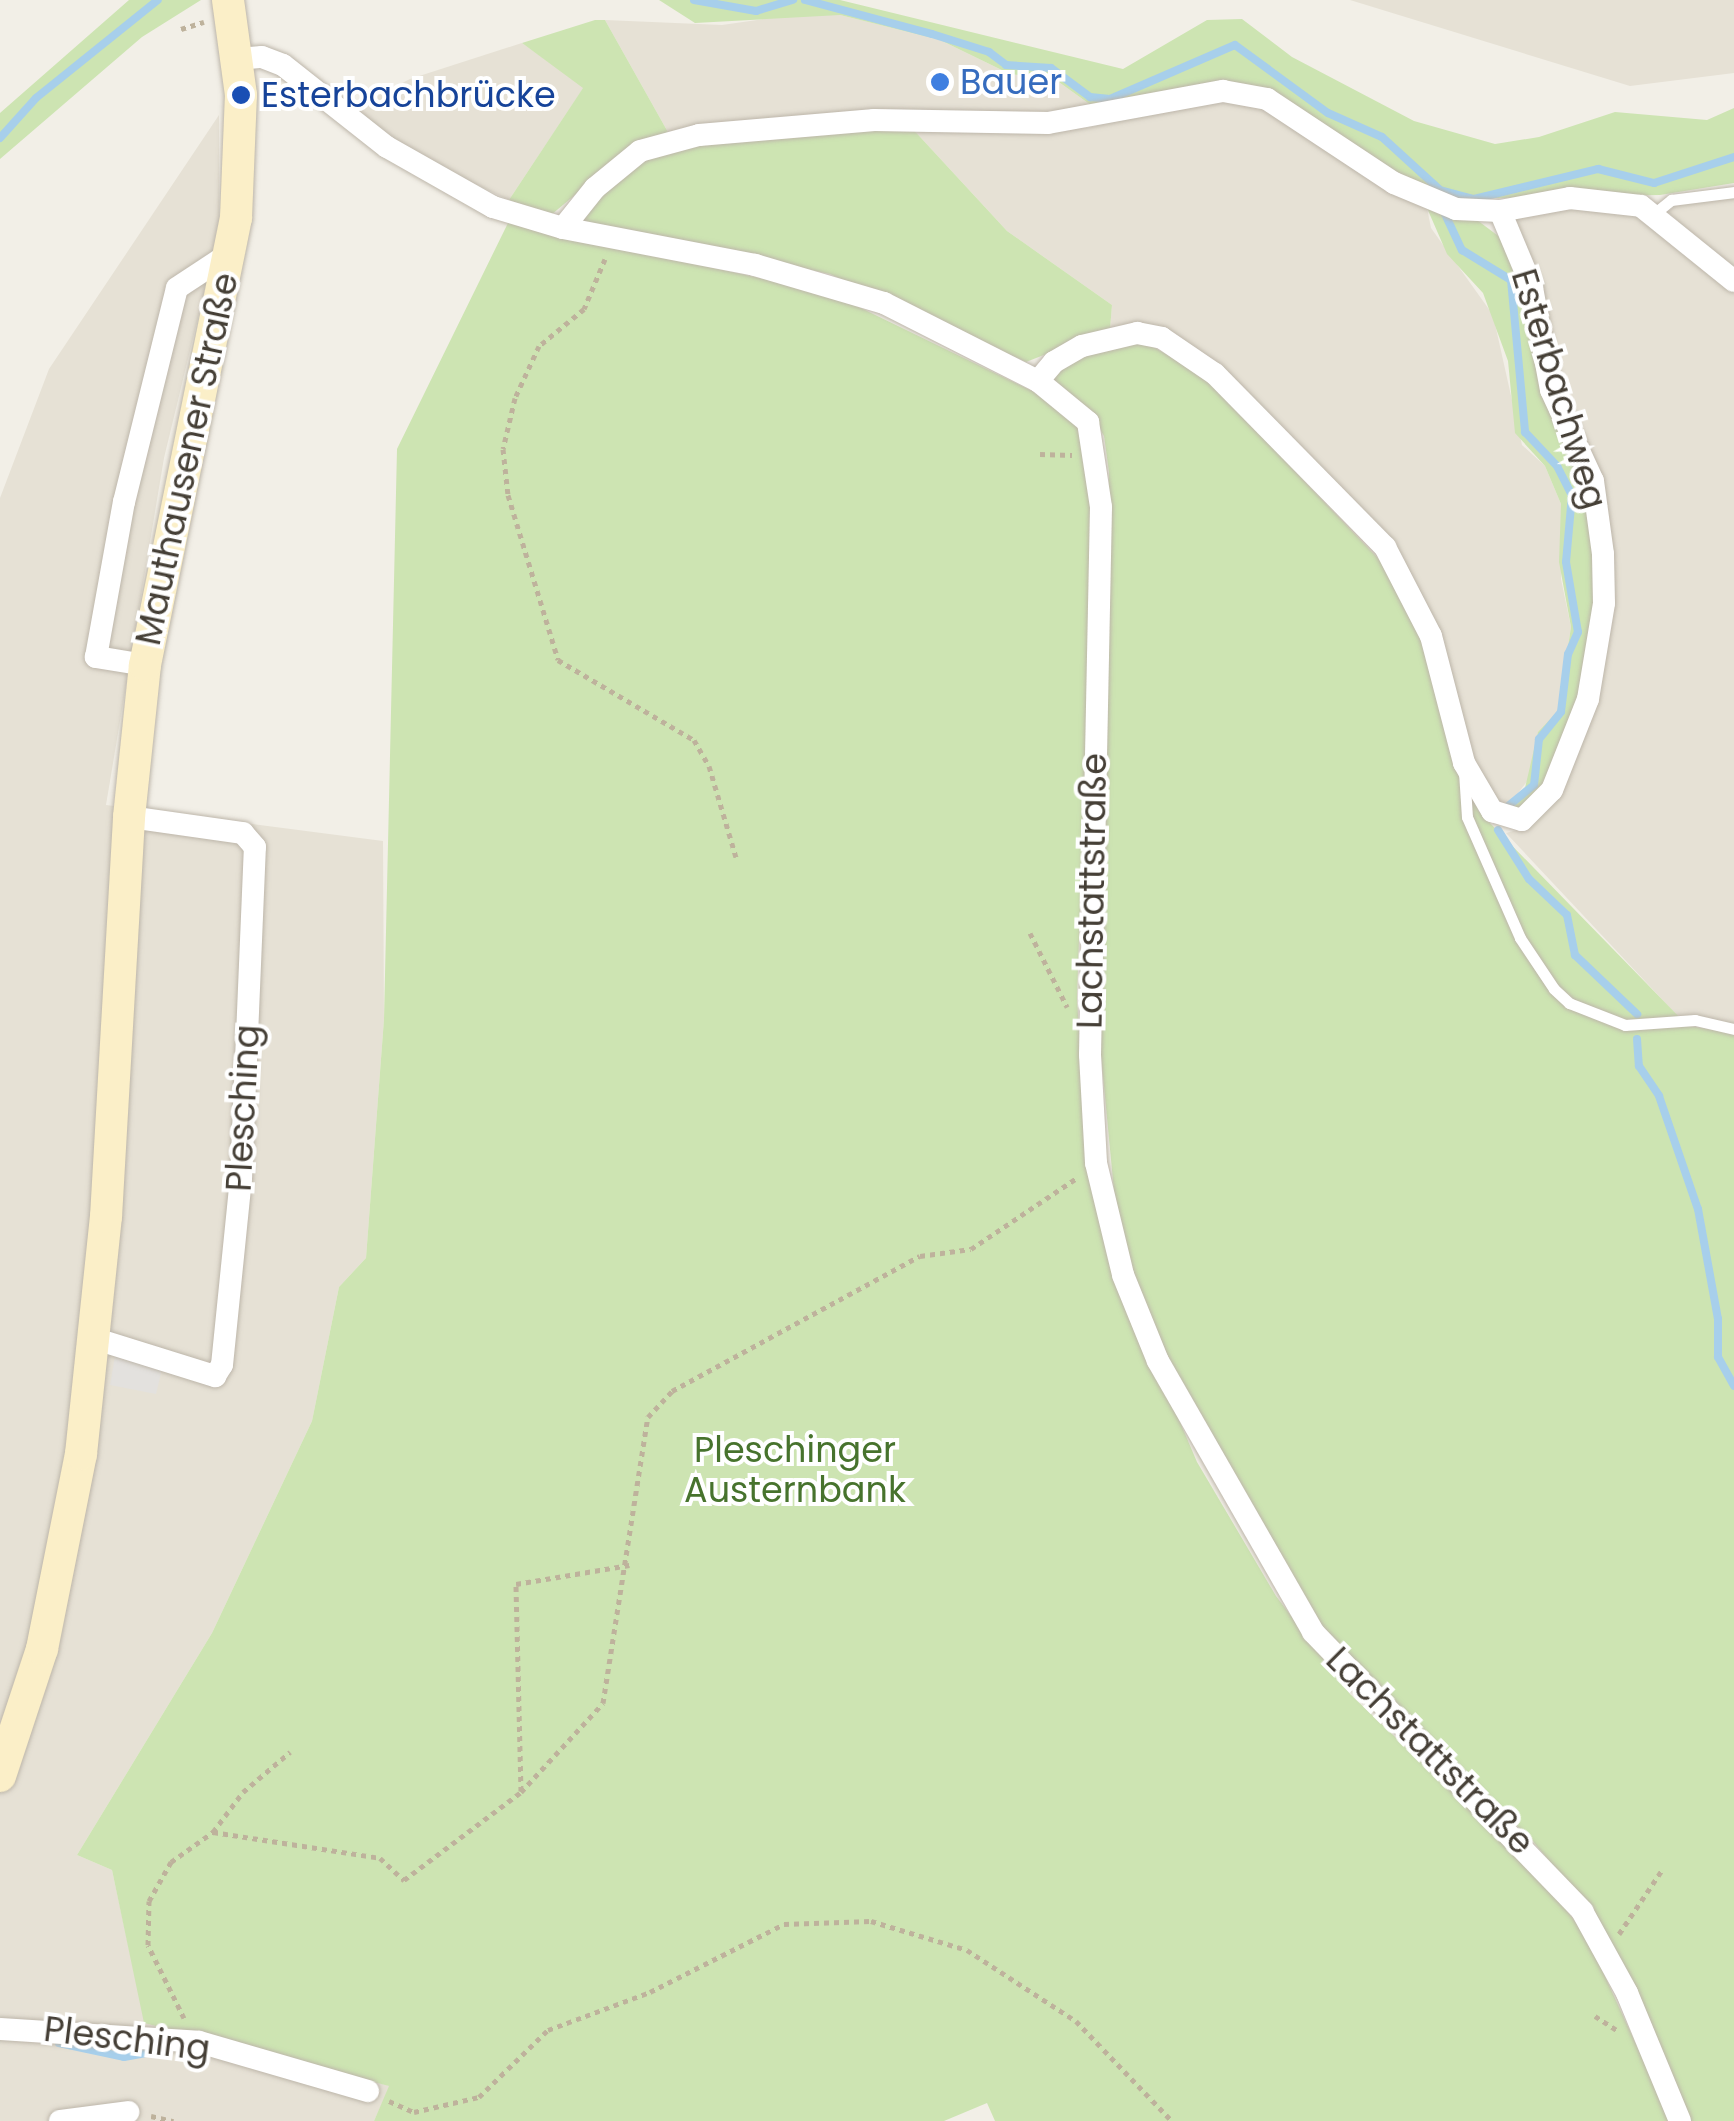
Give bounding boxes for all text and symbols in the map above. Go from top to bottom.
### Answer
place label: Bauer [960,61,1062,103]
marker: Bauer [929,71,951,93]
place label: Esterbachbrücke [261,74,556,116]
marker: Esterbachbrücke [230,84,252,106]
street label: Esterbachweg [1503,264,1615,514]
street label: Mauthausener Straße [127,269,247,649]
street label: Lachstattstraße [1069,753,1115,1029]
street label: Plesching [218,1023,268,1193]
park label: Pleschinger Austernbank [684,1429,906,1511]
street label: Lachstattstraße [1318,1639,1542,1863]
street label: Plesching [41,2008,213,2070]

